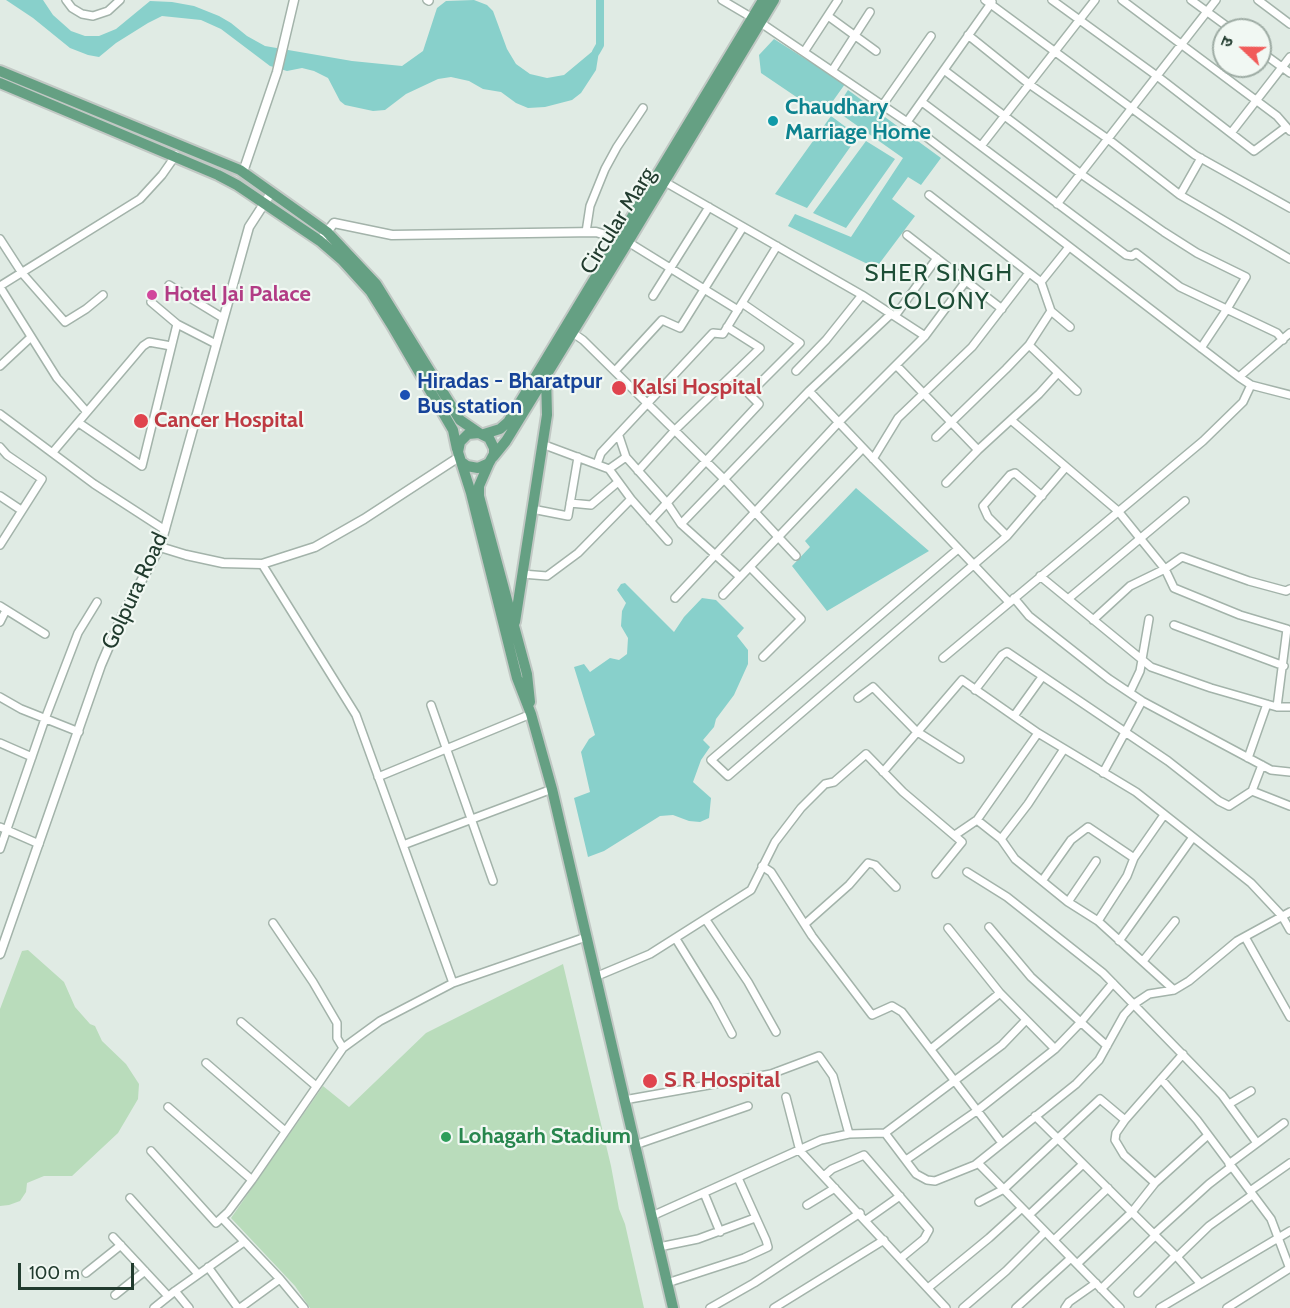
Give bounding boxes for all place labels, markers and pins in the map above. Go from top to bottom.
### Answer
place label: Chaudhary Marriage Home [785,95,931,146]
marker: Chaudhary Marriage Home [766,114,780,128]
place label: Hotel Jai Palace [164,282,311,308]
marker: Hotel Jai Palace [145,288,159,302]
place label: Hiradas - Bharatpur Bus station [417,369,602,420]
place label: Kalsi Hospital [632,375,762,401]
marker: Kalsi Hospital [610,379,628,397]
marker: Hiradas - Bharatpur Bus station [398,388,412,402]
place label: Cancer Hospital [154,408,304,434]
marker: Cancer Hospital [132,412,150,430]
place label: S R Hospital [664,1068,780,1094]
marker: S R Hospital [641,1072,659,1090]
place label: Lohagarh Stadium [458,1124,631,1150]
marker: Lohagarh Stadium [439,1130,453,1144]

